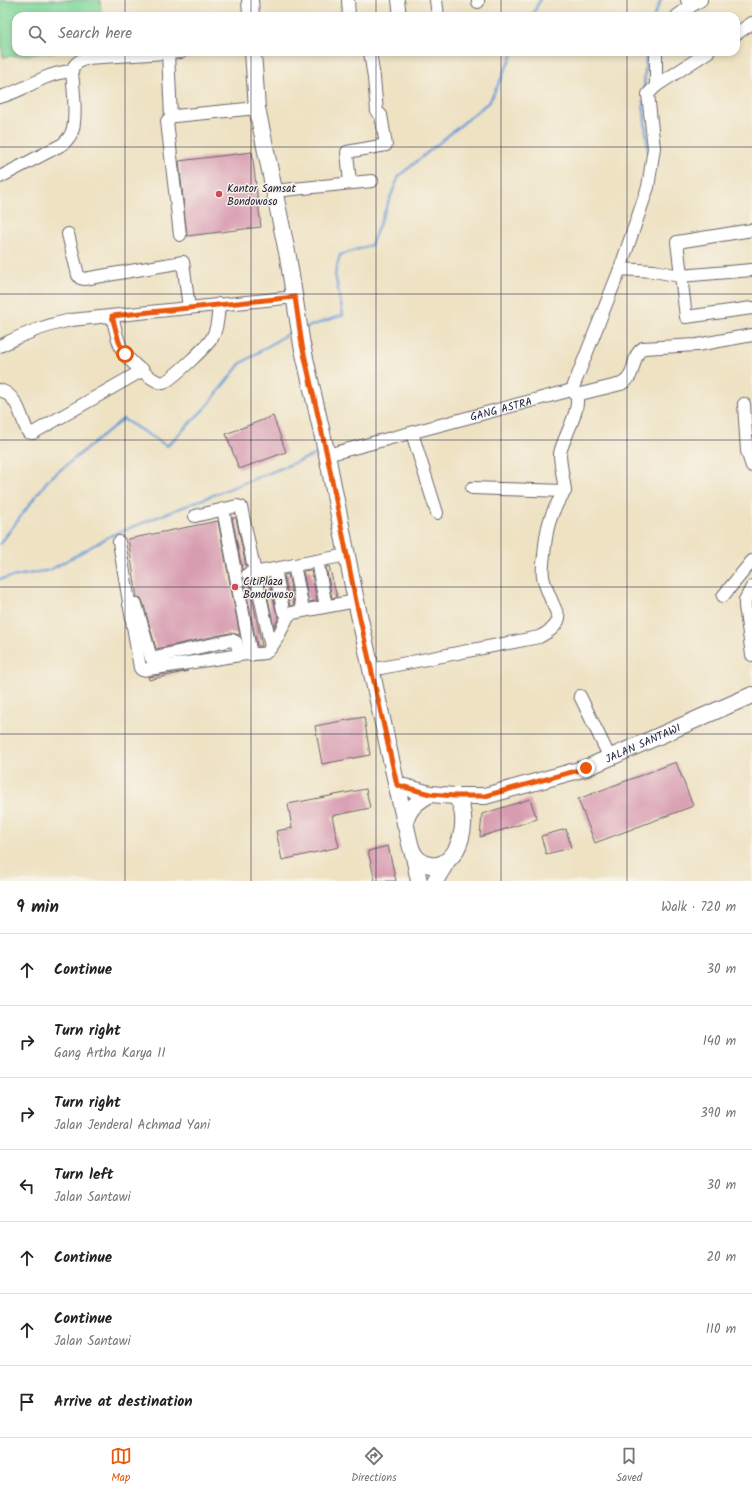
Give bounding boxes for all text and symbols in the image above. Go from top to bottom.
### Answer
search box [12,12,740,56]
text: Search here [58,22,132,46]
icon: search [26,23,48,45]
place label: Kantor Samsat Bondowoso [227,180,296,211]
marker: Kantor Samsat Bondowoso [214,189,224,199]
route start [116,345,134,363]
street label: GANG ASTRA [468,393,535,427]
place label: CitiPlaza Bondowoso [243,573,293,604]
marker: CitiPlaza Bondowoso [230,582,240,592]
street label: JALAN SANTAWI [602,719,684,769]
route end [577,759,595,777]
text: 9 min [16,894,59,921]
text: Walk · 720 m [661,897,736,918]
text: Continue [54,958,112,982]
icon: ahead [16,959,38,981]
text: 30 m [707,959,736,980]
text: Turn right [54,1019,121,1043]
icon: right [16,1031,38,1053]
text: 140 m [703,1031,736,1052]
text: Gang Artha Karya II [54,1043,165,1064]
text: Turn right [54,1091,121,1115]
icon: right [16,1103,38,1125]
text: 390 m [700,1103,736,1124]
text: Jalan Jenderal Achmad Yani [54,1115,210,1136]
text: Turn left [54,1163,114,1187]
icon: left [16,1175,38,1197]
text: 30 m [707,1175,736,1196]
text: Jalan Santawi [54,1187,131,1208]
text: Continue [54,1246,112,1270]
icon: ahead [16,1247,38,1269]
text: 20 m [706,1247,736,1268]
text: Continue [54,1307,112,1331]
icon: ahead [16,1319,38,1341]
text: 110 m [706,1319,736,1340]
text: Jalan Santawi [54,1331,131,1352]
text: Arrive at destination [54,1390,193,1414]
icon: arrive [16,1391,38,1413]
tab: Map [110,1445,132,1487]
tab: Directions [351,1445,397,1487]
tab: Saved [616,1445,642,1487]

